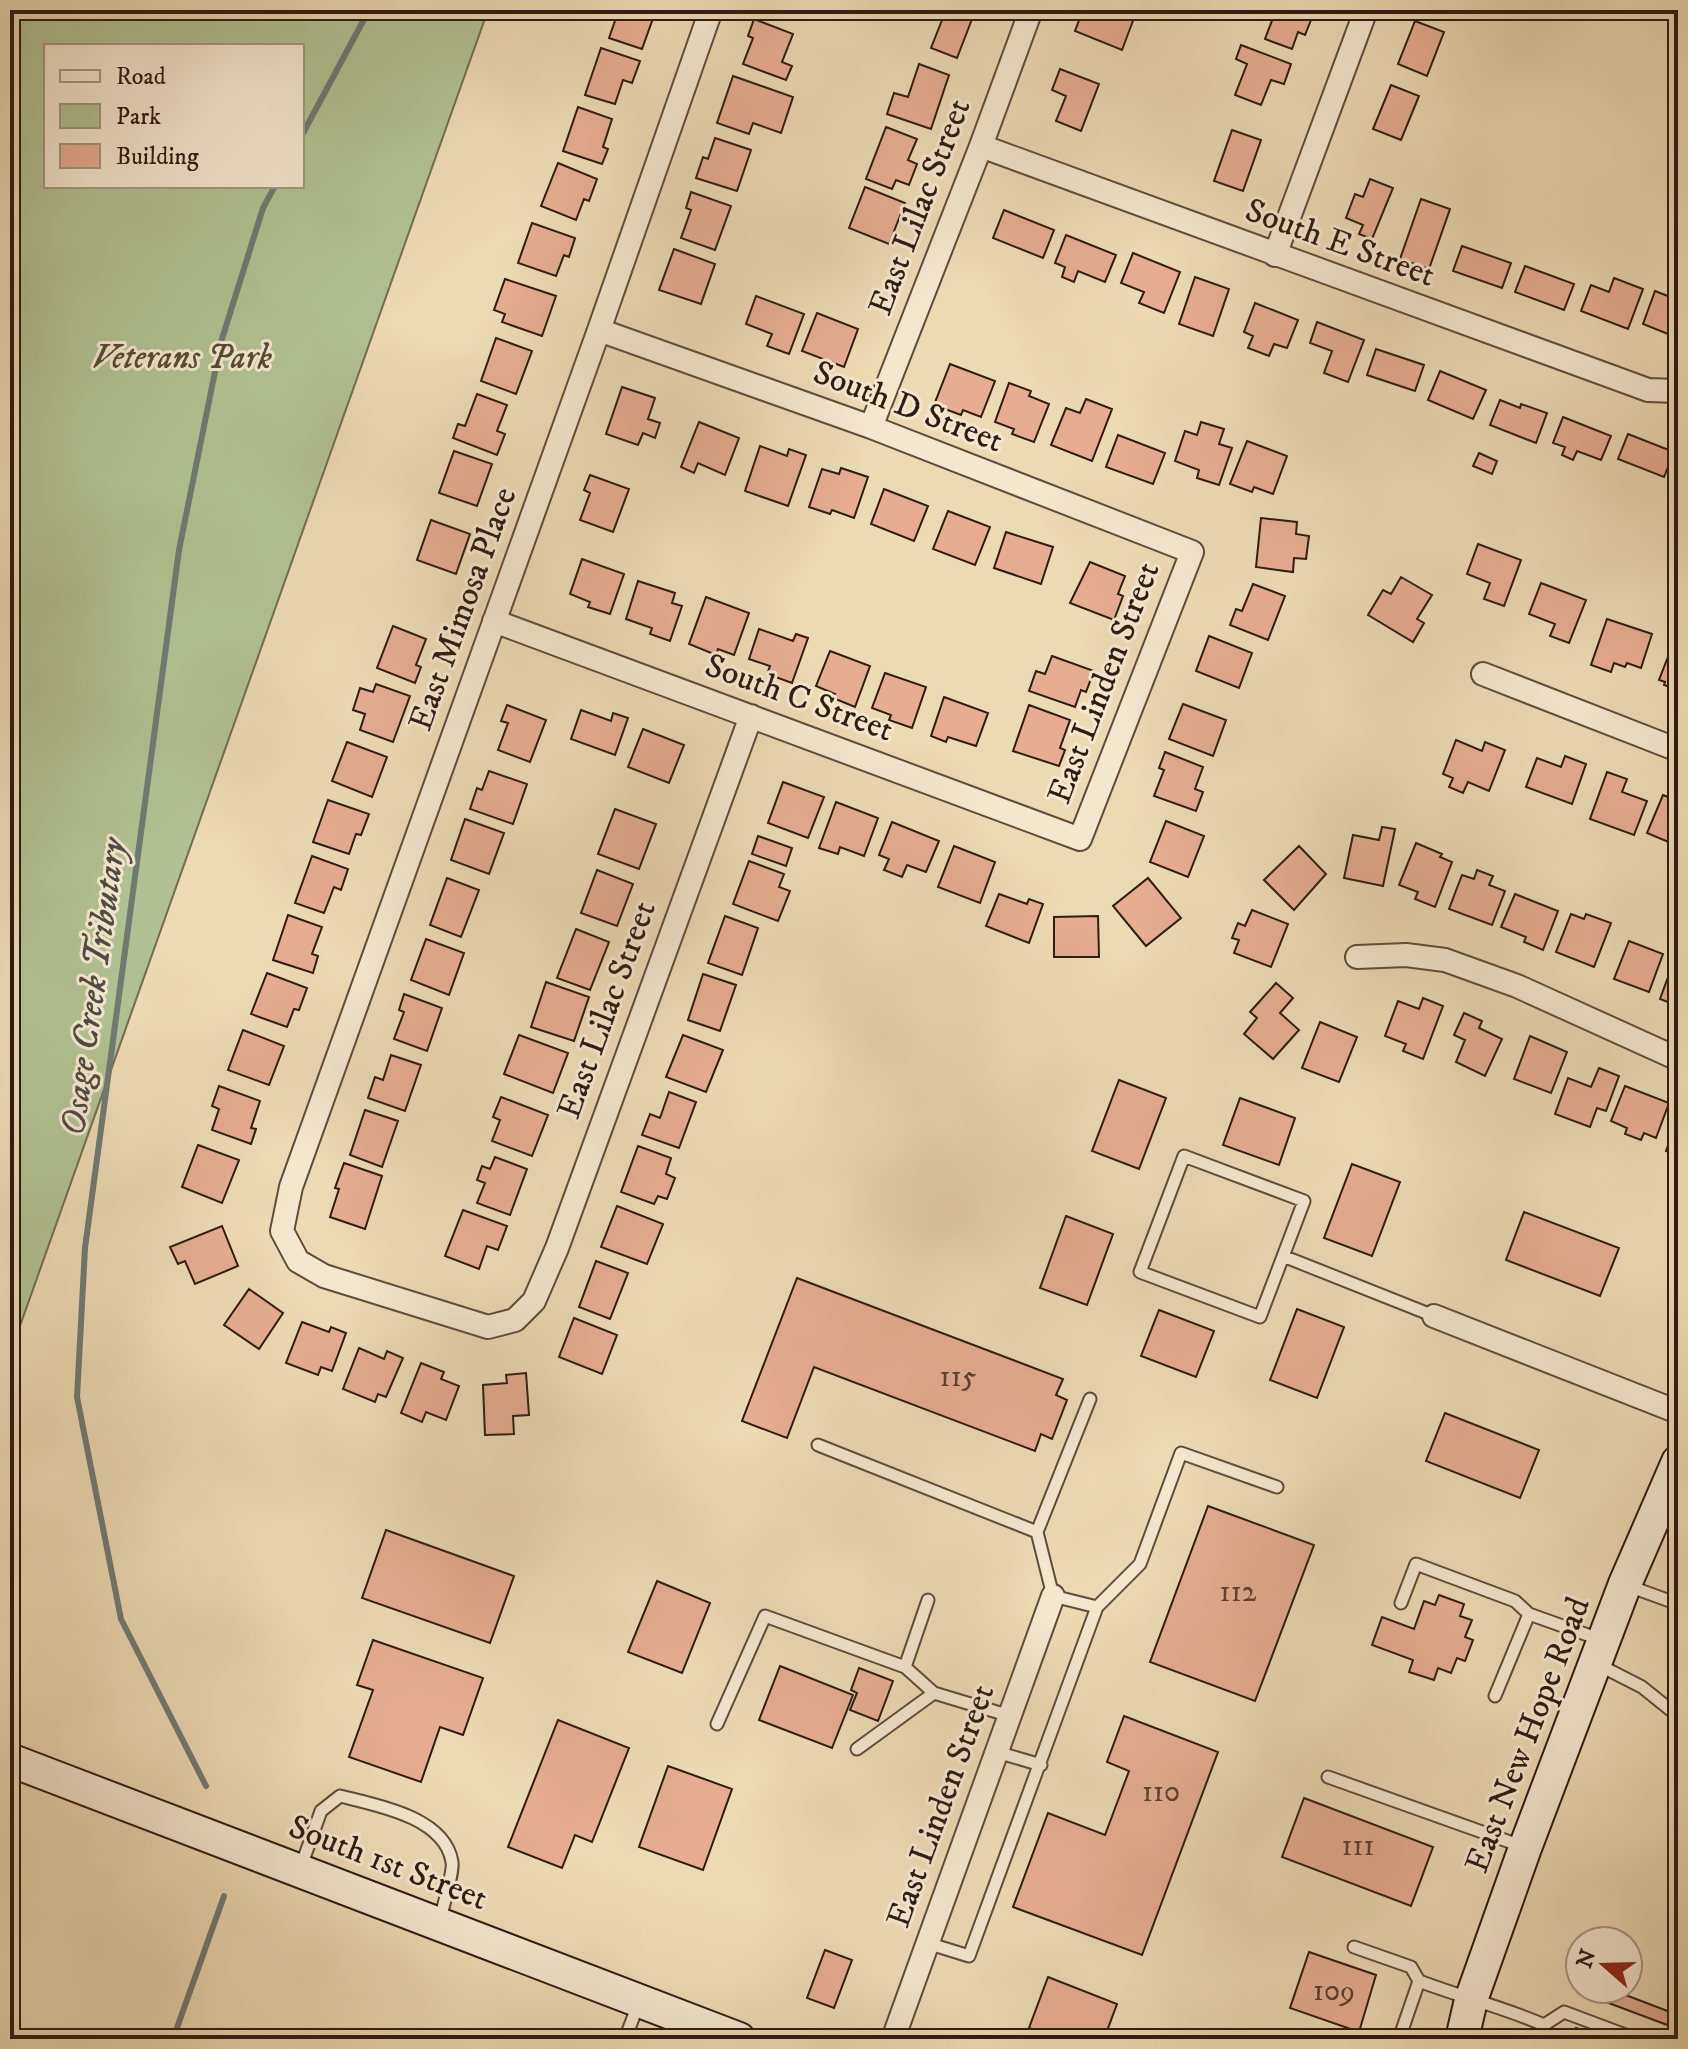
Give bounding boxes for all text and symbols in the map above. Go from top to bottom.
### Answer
legend [44,44,304,188]
text: Road [116,62,166,92]
street label: East Lilac Street [859,93,981,321]
text: Park [116,102,161,132]
text: Building [116,142,199,172]
street label: South E Street [1240,189,1441,297]
park label: Veterans Park [92,337,273,379]
street label: South D Street [807,352,1009,462]
street label: East Mimosa Place [400,482,526,736]
street label: East Linden Street [1039,556,1169,810]
street label: South C Street [699,645,899,751]
water label: Osage Creek Tributary [51,834,137,1138]
street label: East Lilac Street [548,895,666,1124]
house number: 115 [940,1359,976,1396]
house number: 112 [1220,1574,1257,1611]
street label: East New Hope Road [1456,1591,1600,1879]
street label: East Linden Street [878,1679,1004,1933]
house number: 110 [1142,1774,1180,1811]
street label: South 1st Street [283,1806,493,1920]
house number: 111 [1341,1828,1375,1865]
north arrow [1564,1925,1644,2005]
text: N [1571,1946,1602,1972]
house number: 109 [1313,1973,1355,2010]

